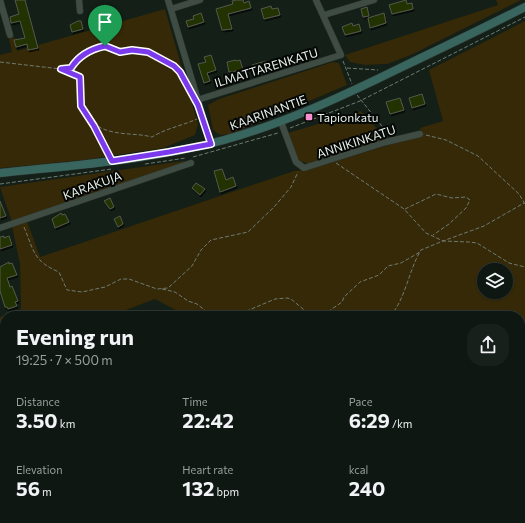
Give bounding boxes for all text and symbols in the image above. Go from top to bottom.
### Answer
pin [88,5,122,46]
icon: arrive [94,11,116,33]
street label: ILMATTARENKATU [213,45,319,89]
street label: KAARINANTIE [228,92,308,132]
place label: Tapionkatu [317,110,379,124]
marker: Tapionkatu [304,112,314,122]
street label: ANNIKINKATU [315,122,397,160]
street label: KARAKUJA [61,168,124,203]
map controls [477,263,513,299]
button: layers [477,263,513,299]
text: Evening run [16,323,134,350]
button: share [467,324,509,366]
text: 19:25 · 7 × 500 m [16,352,113,368]
text: Distance [16,395,60,408]
text: Time [182,395,208,408]
text: Pace [349,395,373,408]
text: 3.50 [16,408,58,432]
text: 22:42 [182,408,234,432]
text: 6:29 [349,408,390,432]
text: km [58,417,75,430]
text: /km [390,417,412,430]
text: Elevation [16,463,62,476]
text: Heart rate [182,463,233,476]
text: kcal [349,463,368,476]
text: 56 [16,476,40,500]
text: 132 [182,476,214,500]
text: 240 [349,476,385,500]
text: m [40,485,52,498]
text: bpm [214,485,239,498]

